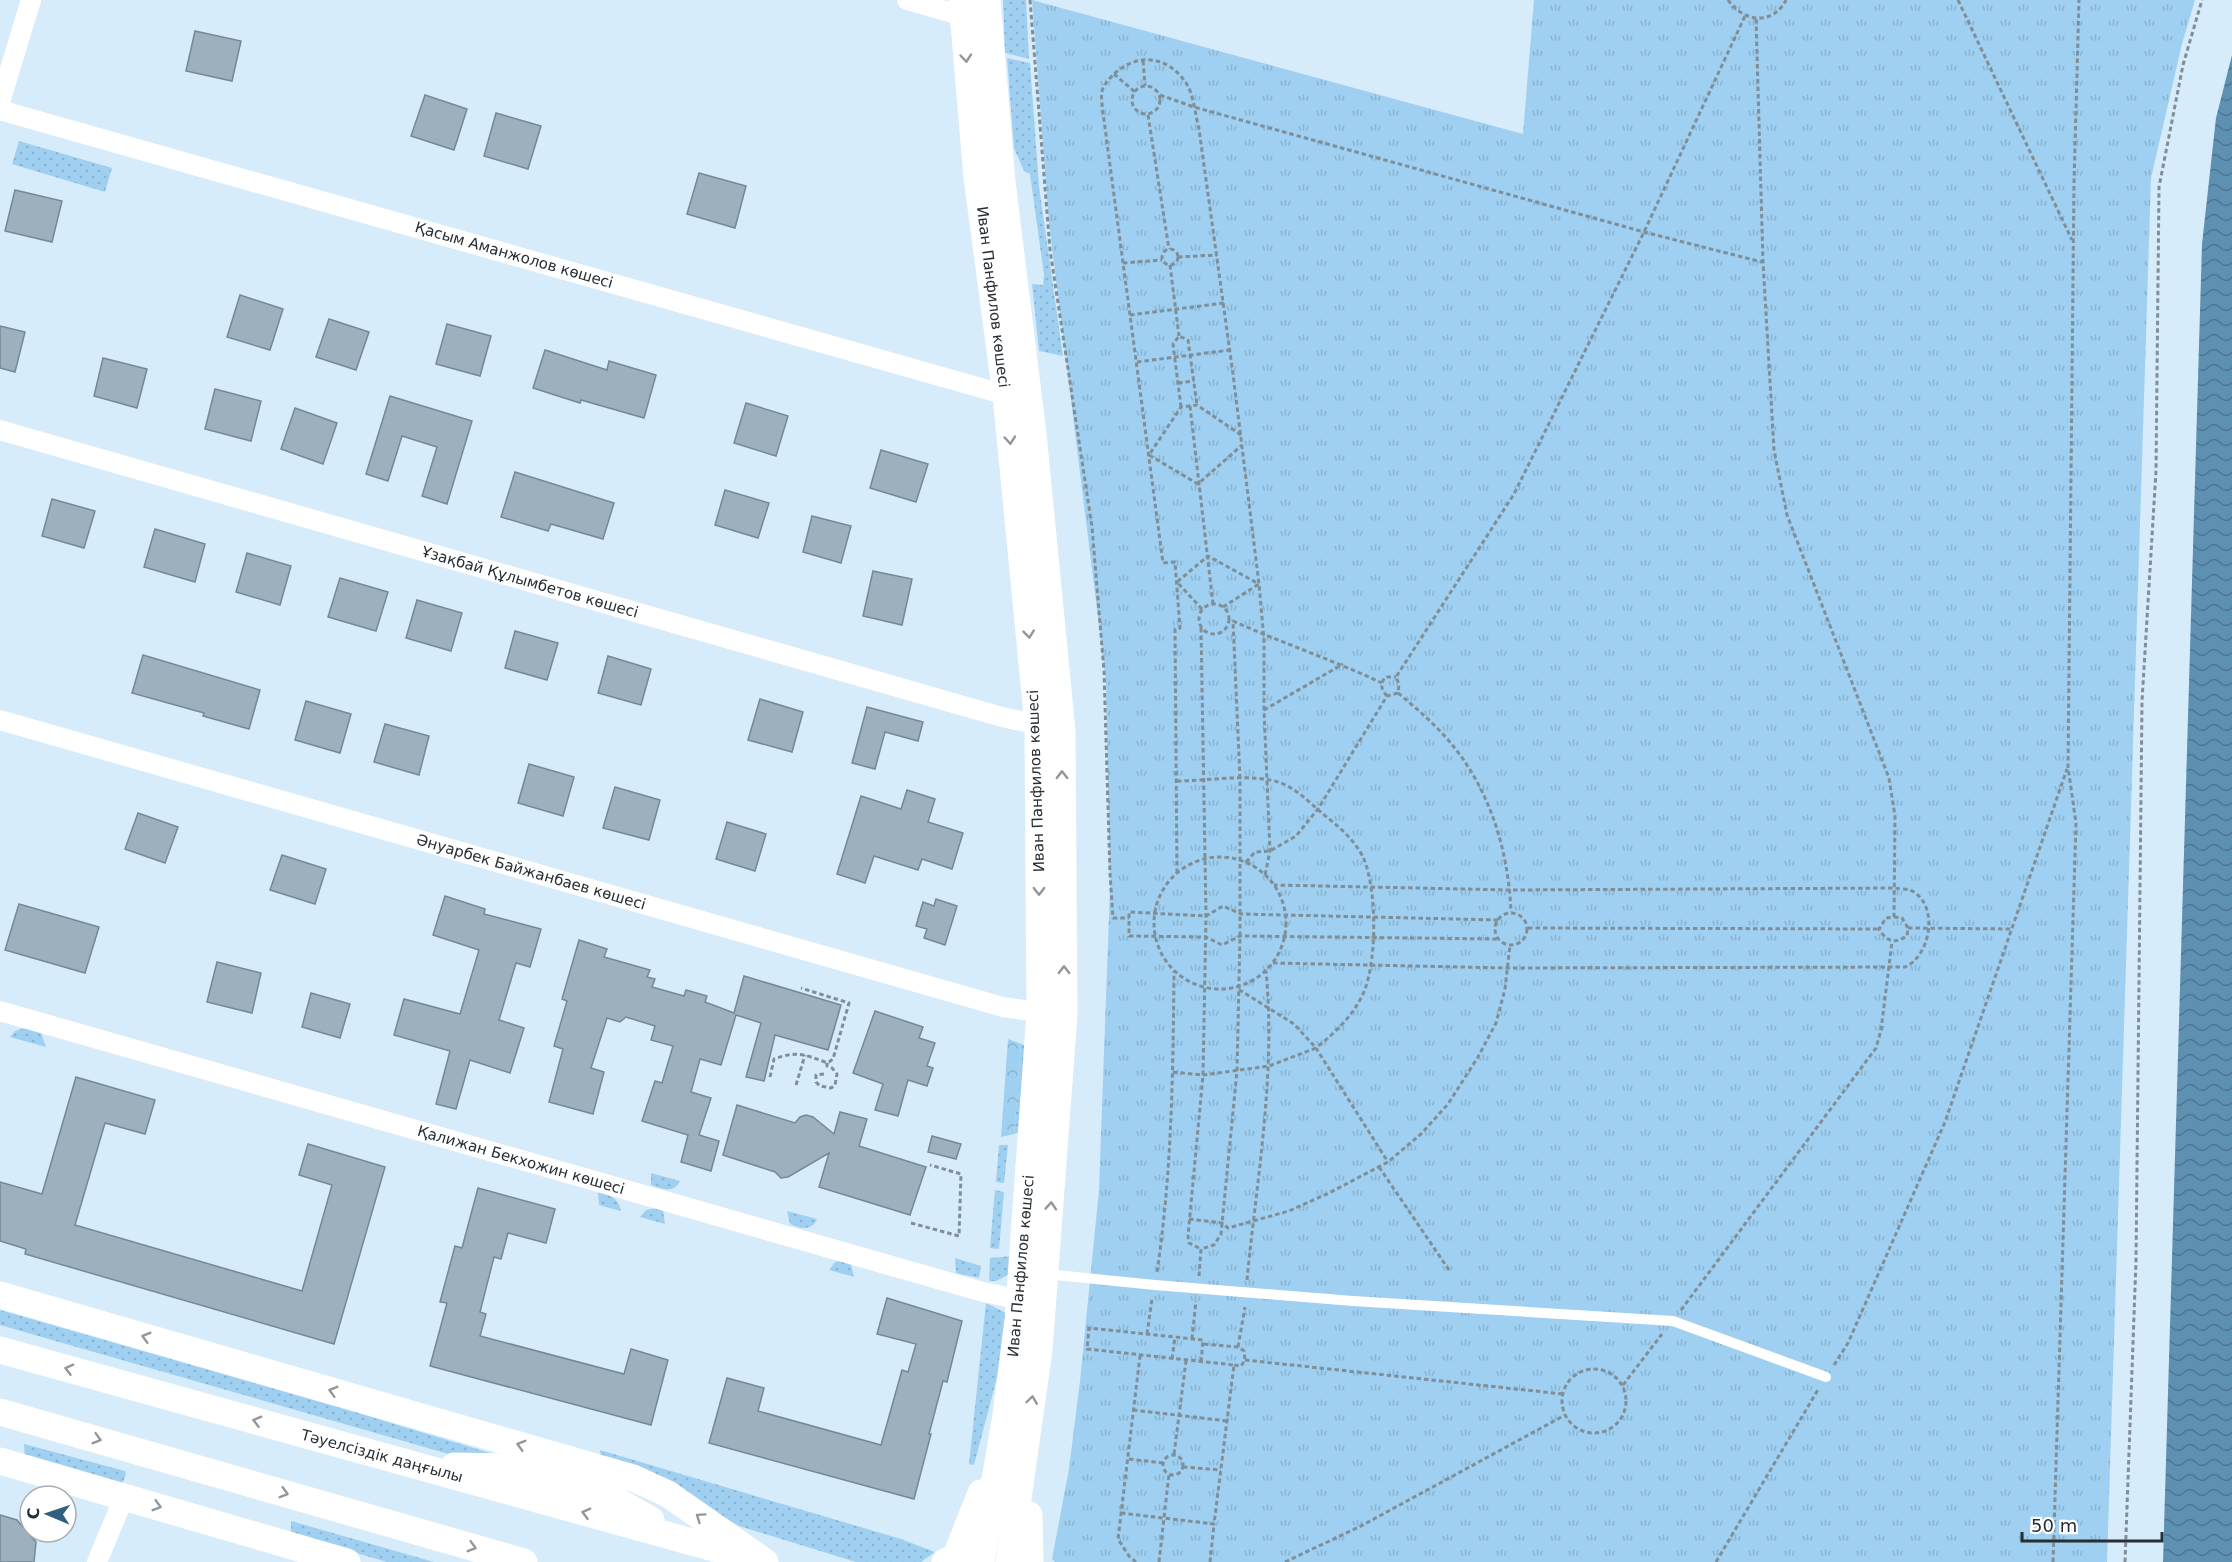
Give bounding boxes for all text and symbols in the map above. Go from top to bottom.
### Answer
one-way arrow [959,54,972,63]
street label: Иван Панфилов көшесі [973,205,1013,389]
street label: Қасым Аманжолов көшесі [413,218,615,292]
one-way arrow [1003,435,1016,444]
street label: Ұзақбай Құлымбетов көшесі [419,542,640,622]
one-way arrow [1022,629,1035,638]
street label: Иван Панфилов көшесі [1024,689,1048,873]
one-way arrow [1056,770,1068,779]
street label: Әнуарбек Байжанбаев көшесі [414,831,648,913]
one-way arrow [1033,887,1045,896]
one-way arrow [1058,965,1070,974]
street label: Қалижан Бекхожин көшесі [415,1122,627,1198]
street label: Иван Панфилов көшесі [1004,1174,1038,1358]
one-way arrow [1044,1202,1057,1211]
one-way arrow [141,1332,152,1344]
one-way arrow [64,1364,74,1377]
one-way arrow [328,1386,339,1398]
one-way arrow [1026,1395,1038,1405]
one-way arrow [252,1416,262,1429]
street label: Тәуелсіздік даңғылы [298,1426,465,1486]
one-way arrow [92,1432,102,1445]
one-way arrow [516,1440,527,1452]
north arrow [18,1484,78,1544]
one-way arrow [278,1486,289,1498]
one-way arrow [151,1499,162,1511]
scale bar [2022,1505,2162,1543]
text: С [24,1507,43,1520]
one-way arrow [581,1507,591,1520]
one-way arrow [696,1513,707,1524]
text: 50 m [2031,1515,2077,1536]
one-way arrow [466,1540,476,1552]

